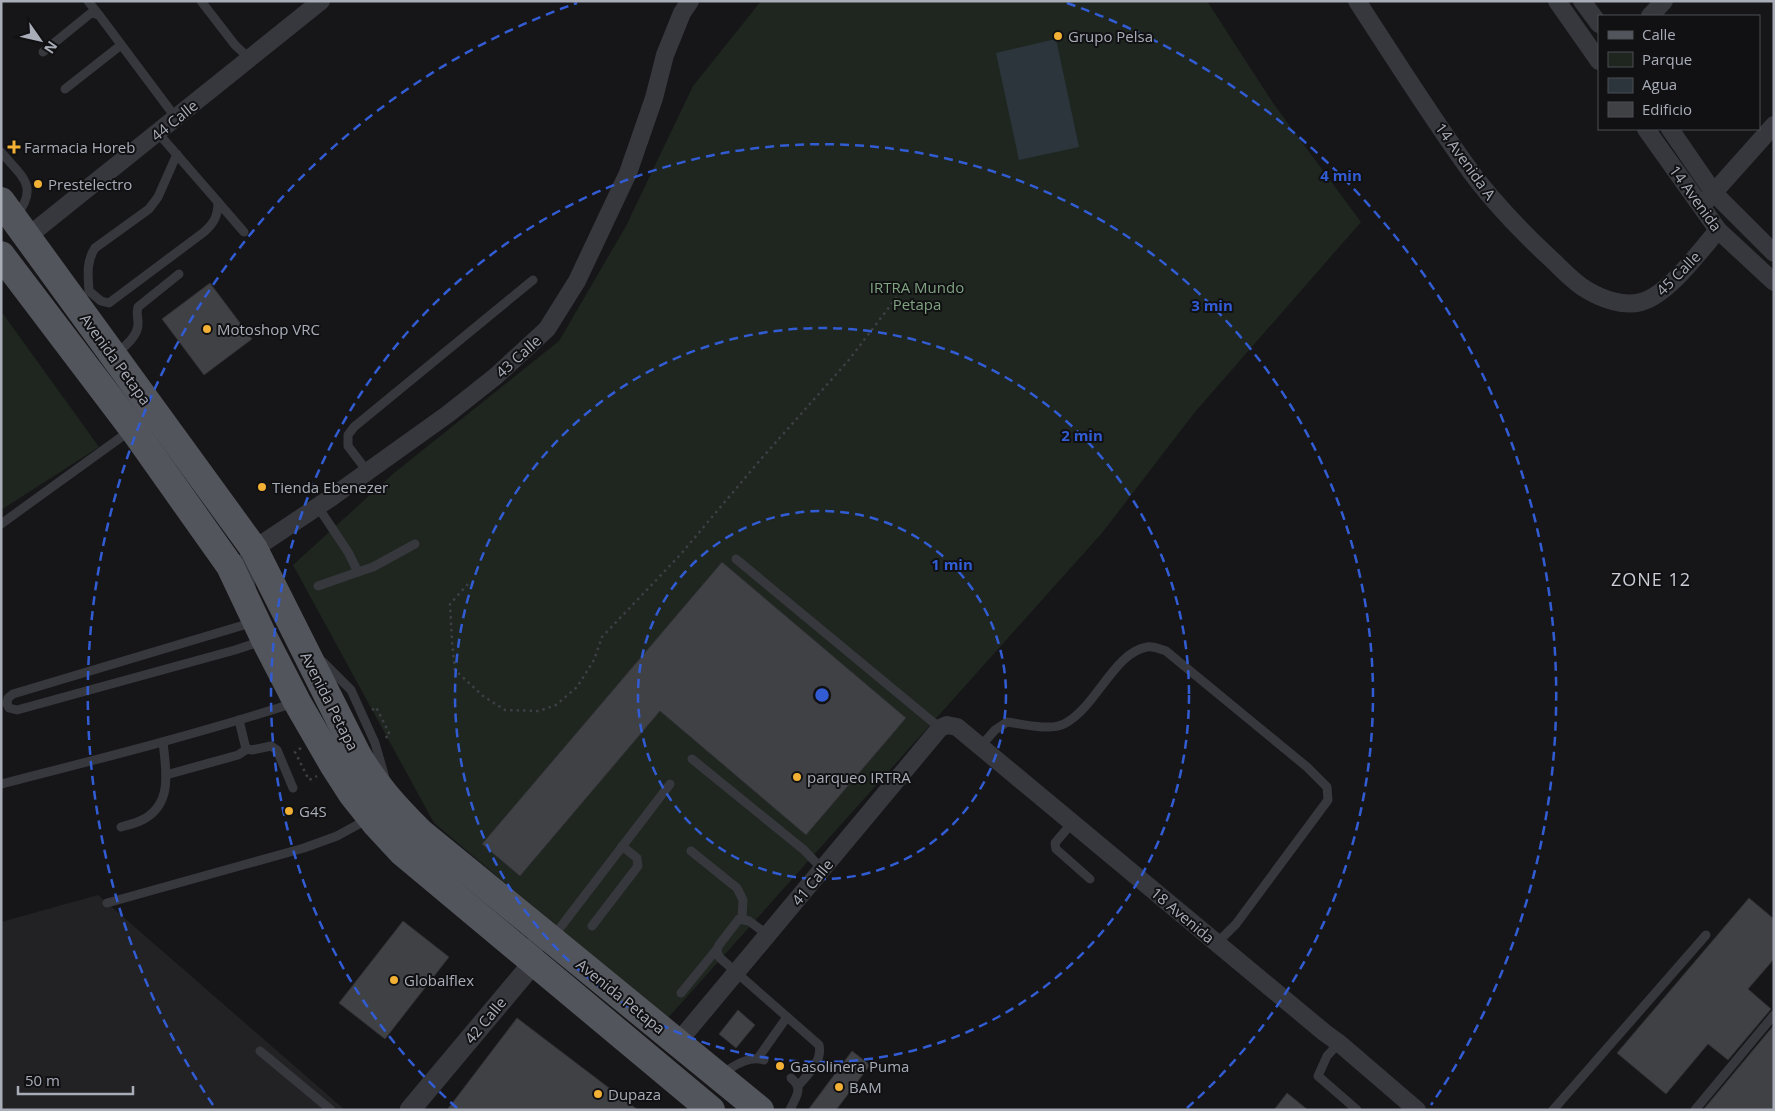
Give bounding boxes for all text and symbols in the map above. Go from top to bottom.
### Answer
north arrow [15,15,65,65]
legend [1598,15,1760,130]
text: Calle [1642,24,1676,44]
place label: Grupo Pelsa [1068,26,1153,46]
marker: Grupo Pelsa [1052,30,1064,42]
text: N [40,38,62,58]
text: Parque [1642,49,1692,69]
text: Agua [1642,74,1677,94]
street label: 44 Calle [146,95,202,145]
text: Edificio [1642,99,1692,119]
street label: 14 Avenida A [1431,119,1501,204]
place label: Farmacia Horeb [24,137,135,157]
marker: Farmacia Horeb [8,141,20,153]
street label: 14 Avenida [1665,161,1727,235]
text: 4 min [1320,165,1362,185]
place label: Prestelectro [48,174,132,194]
marker: Prestelectro [32,178,44,190]
street label: 45 Calle [1652,247,1704,299]
park label: IRTRA Mundo Petapa [870,277,964,314]
text: 3 min [1191,295,1233,315]
street label: Avenida Petapa [76,309,156,409]
place label: Motoshop VRC [217,319,320,339]
marker: Motoshop VRC [201,323,213,335]
street label: 43 Calle [491,330,545,382]
text: 2 min [1061,425,1103,445]
place label: Tienda Ebenezer [272,477,388,497]
marker: Tienda Ebenezer [256,481,268,493]
text: 1 min [931,554,973,574]
district label: ZONE 12 [1611,567,1691,591]
street label: Avenida Petapa [296,648,364,754]
centre of rings [813,686,831,704]
place label: parqueo IRTRA [807,767,911,787]
marker: parqueo IRTRA [791,771,803,783]
place label: G4S [299,801,327,821]
marker: G4S [283,805,295,817]
street label: 41 Calle [787,855,837,909]
street label: 18 Avenida [1147,883,1219,947]
street label: Avenida Petapa [573,954,669,1038]
place label: Globalflex [404,970,474,990]
marker: Globalflex [388,974,400,986]
street label: 42 Calle [460,993,510,1047]
place label: Gasolinera Puma [790,1056,909,1076]
marker: Gasolinera Puma [774,1060,786,1072]
scale bar [18,1064,132,1096]
text: 50 m [25,1070,60,1090]
place label: BAM [849,1077,882,1097]
marker: BAM [833,1081,845,1093]
place label: Dupaza [608,1084,661,1104]
marker: Dupaza [592,1088,604,1100]

